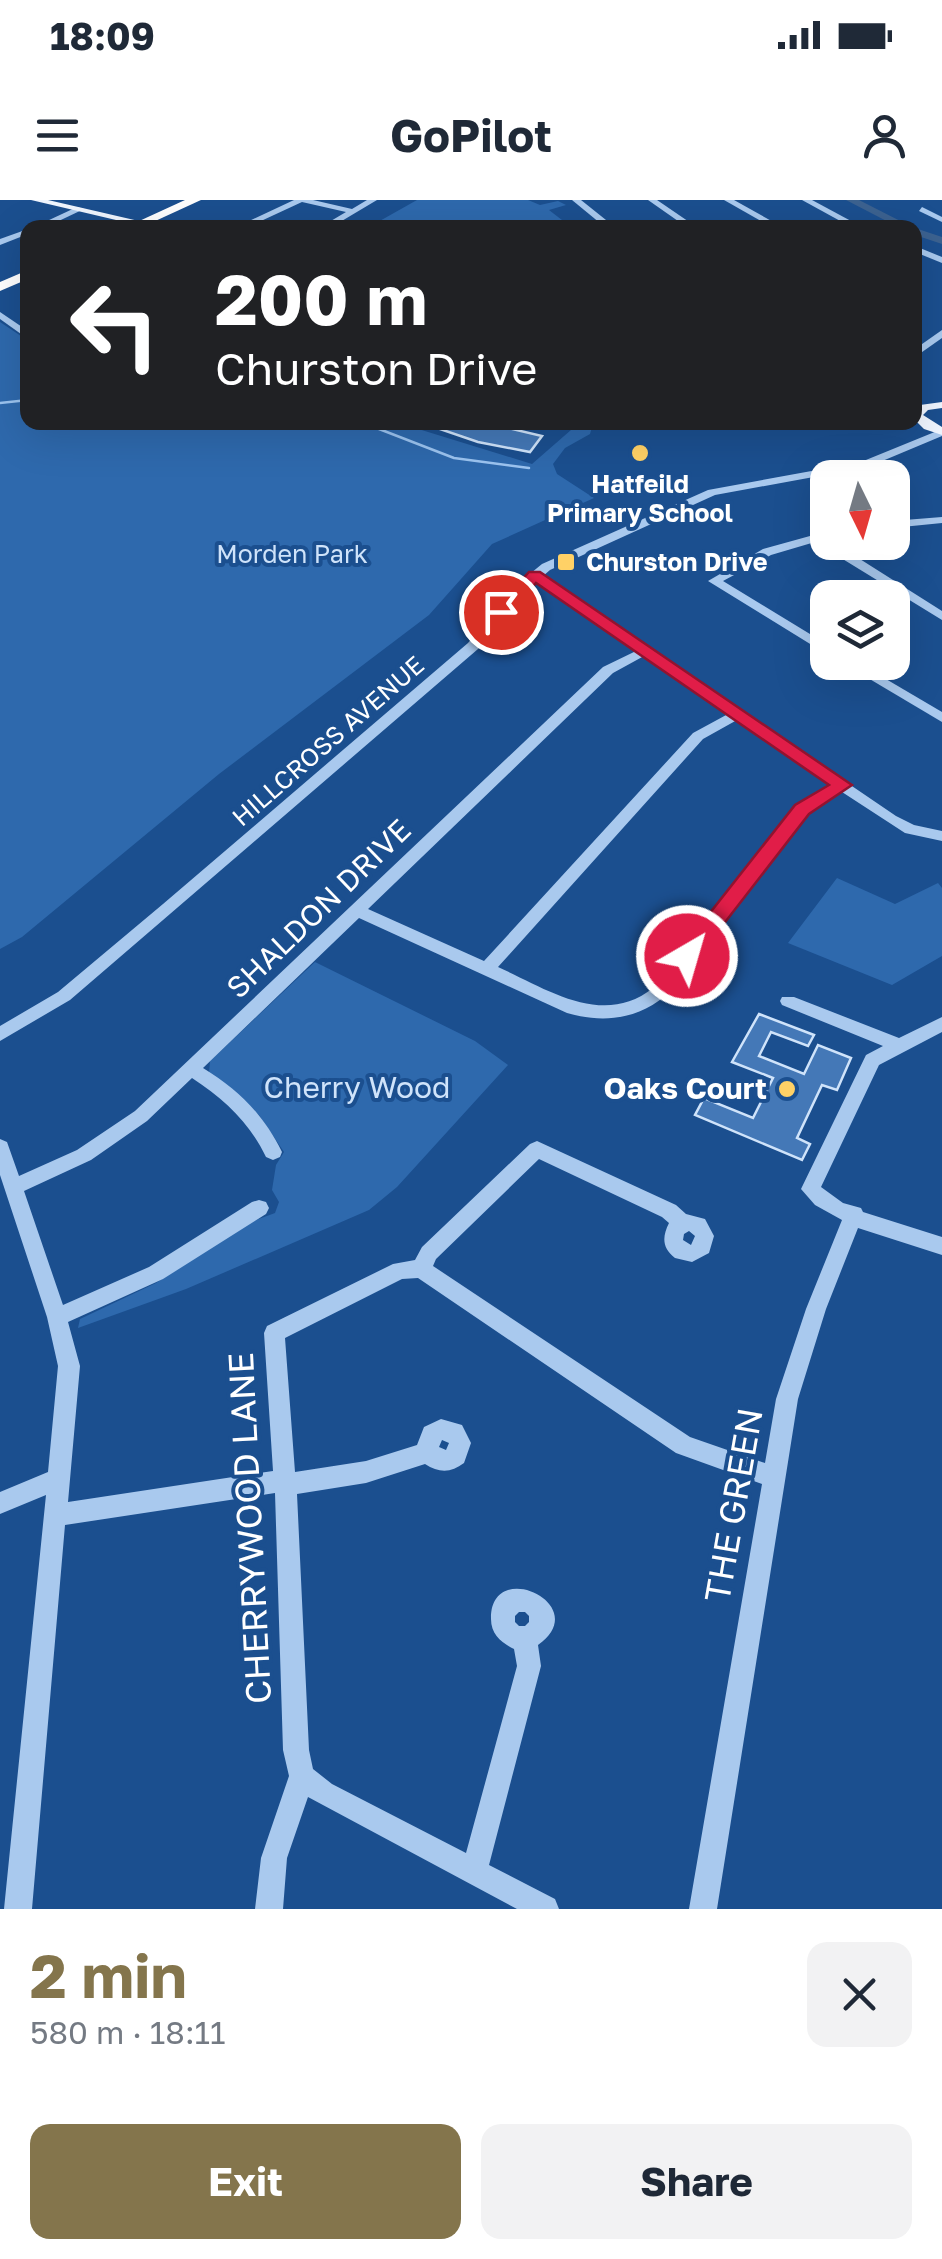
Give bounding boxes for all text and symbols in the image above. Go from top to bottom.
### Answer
text: 18:09 [50,13,155,58]
icon: menu [30,108,85,163]
text: GoPilot [390,108,552,162]
icon: person [857,108,912,163]
text: 200 m [215,256,427,340]
icon: left [50,260,180,390]
text: Churston Drive [215,341,537,395]
marker: Hatfeild Primary School [629,442,651,464]
north arrow [810,460,910,560]
map controls [810,460,910,680]
place label: Hatfeild Primary School [547,468,733,528]
park label: Morden Park [216,538,368,569]
place label: Churston Drive [586,546,767,577]
marker: Churston Drive [555,551,577,573]
pin [459,570,544,655]
button: layers [810,580,910,680]
icon: arrive [474,585,529,640]
street label: HILLCROSS AVENUE [225,649,430,832]
street label: SHALDON DRIVE [219,811,418,1005]
position arrow [635,904,739,1008]
park label: Cherry Wood [264,1069,450,1105]
place label: Oaks Court [604,1070,767,1106]
marker: Oaks Court [776,1078,798,1100]
street label: CHERRYWOOD LANE [219,1351,279,1705]
street label: THE GREEN [695,1405,771,1605]
text: 2 min [30,1939,187,2011]
button: close [807,1942,912,2047]
text: 580 m · 18:11 [30,2013,226,2051]
button: Exit [30,2124,461,2239]
button: Share [481,2124,912,2239]

